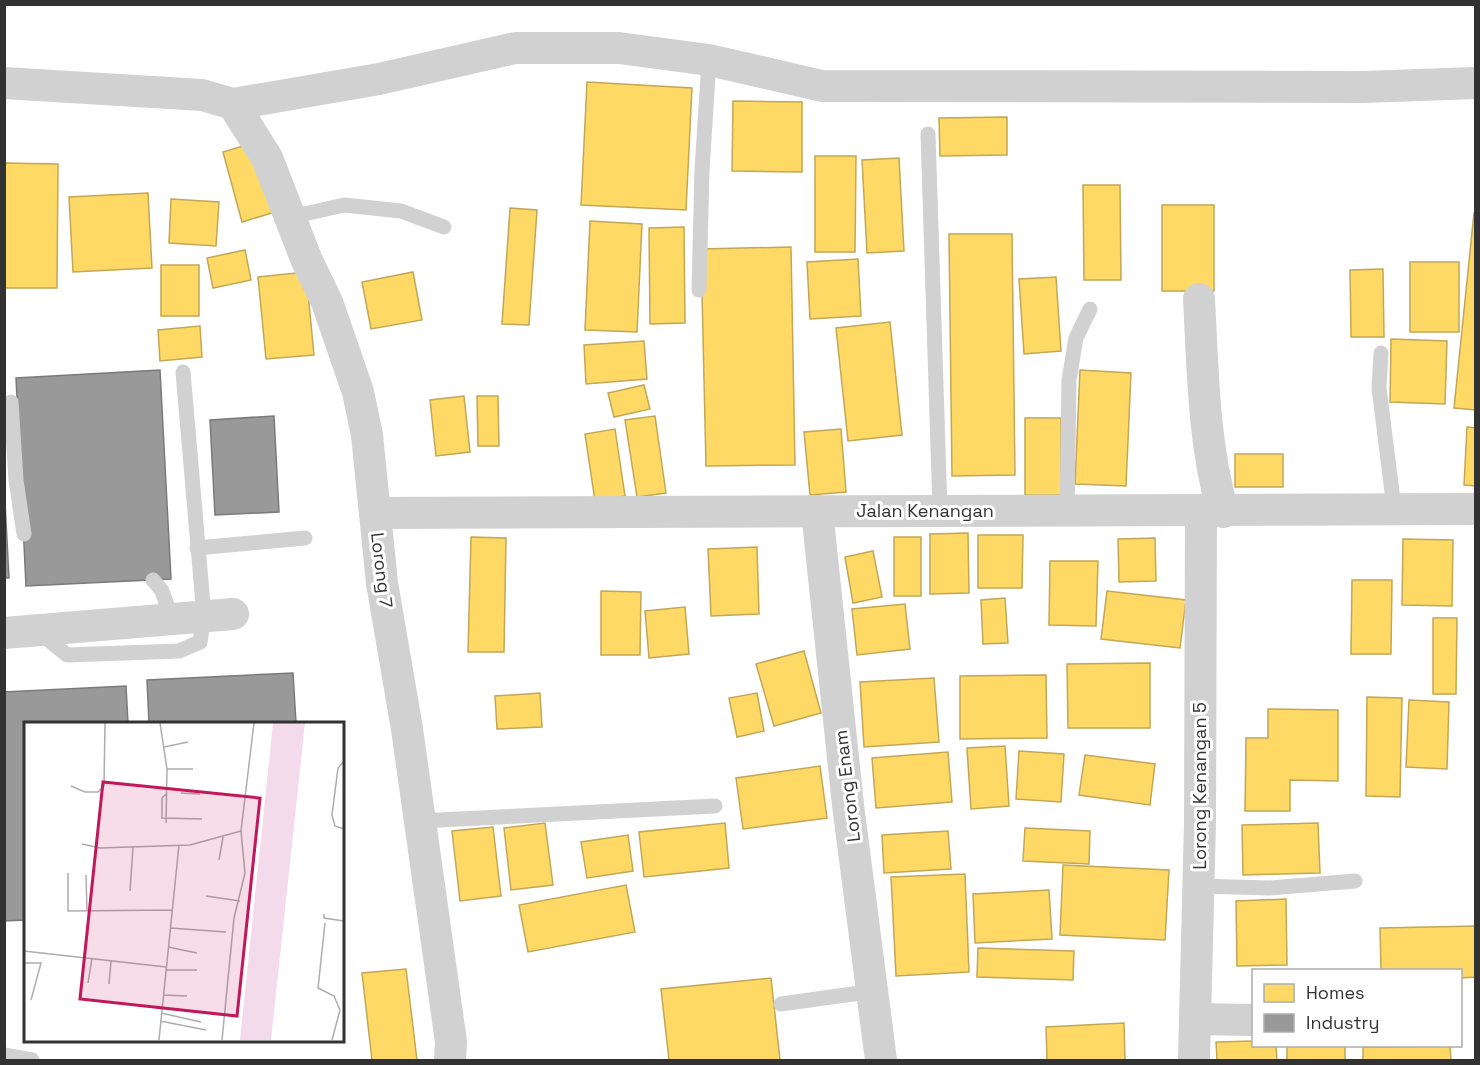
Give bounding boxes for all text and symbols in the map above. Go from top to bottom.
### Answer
street label: Jalan Kenangan [856,499,994,522]
street label: Lorong 7 [366,531,398,609]
street label: Lorong Kenangan 5 [1188,702,1211,870]
inset map [24,722,344,1041]
street label: Lorong Enam [829,729,865,843]
legend [1252,969,1462,1047]
text: Homes [1306,981,1365,1004]
text: Industry [1306,1011,1379,1034]

